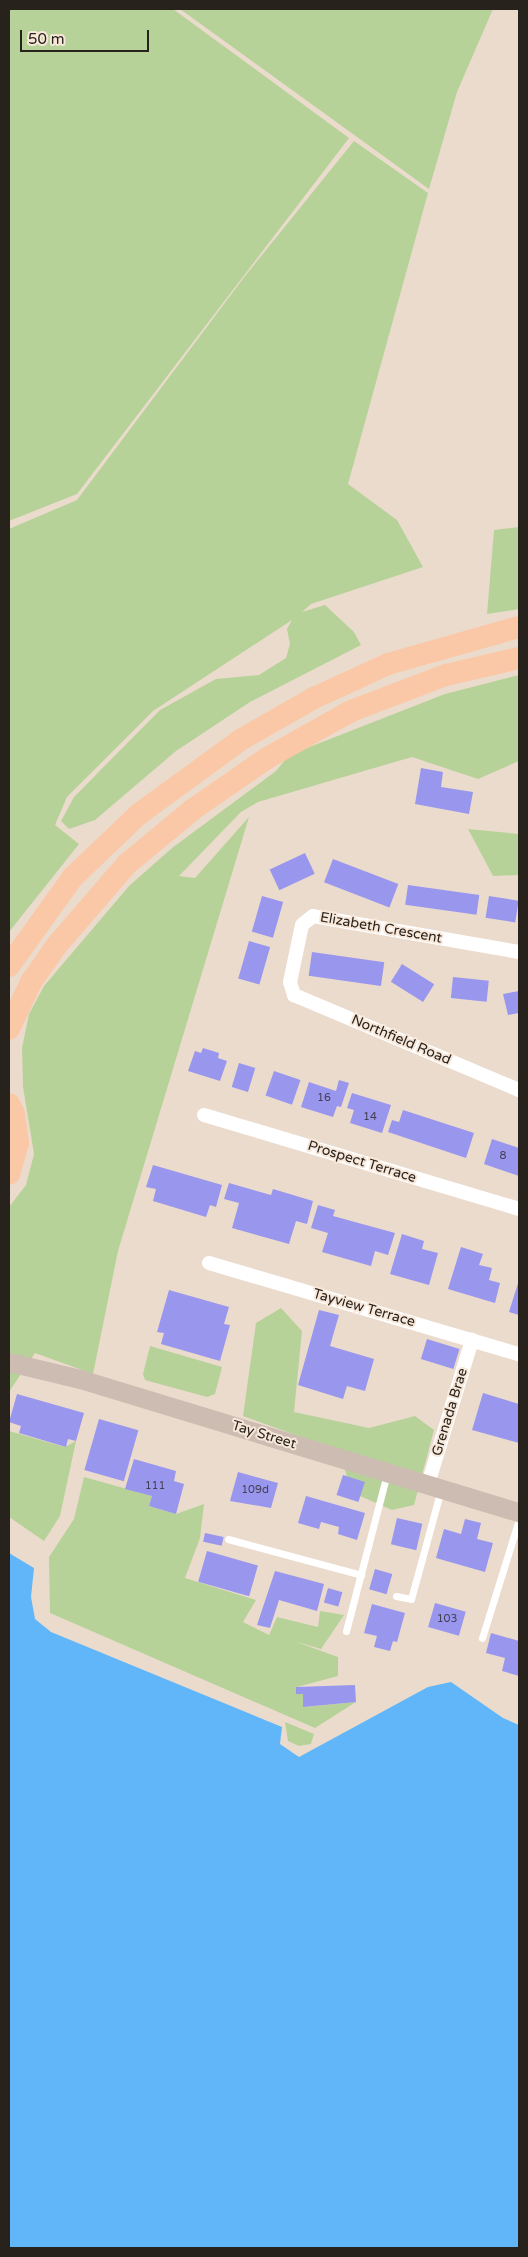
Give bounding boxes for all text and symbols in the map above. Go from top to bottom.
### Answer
scale bar [22,20,151,52]
text: 50 m [28,30,65,48]
street label: Elizabeth Crescent [319,909,443,947]
street label: Northfield Road [349,1011,453,1069]
house number: 16 [317,1091,331,1105]
house number: 14 [363,1110,377,1124]
street label: Prospect Terrace [306,1138,418,1186]
house number: 8 [500,1149,506,1163]
street label: Tayview Terrace [311,1285,417,1331]
street label: Grenada Brae [429,1366,471,1458]
street label: Tay Street [230,1417,298,1453]
house number: 111 [145,1479,165,1493]
house number: 109d [241,1483,269,1497]
house number: 103 [437,1612,457,1626]

